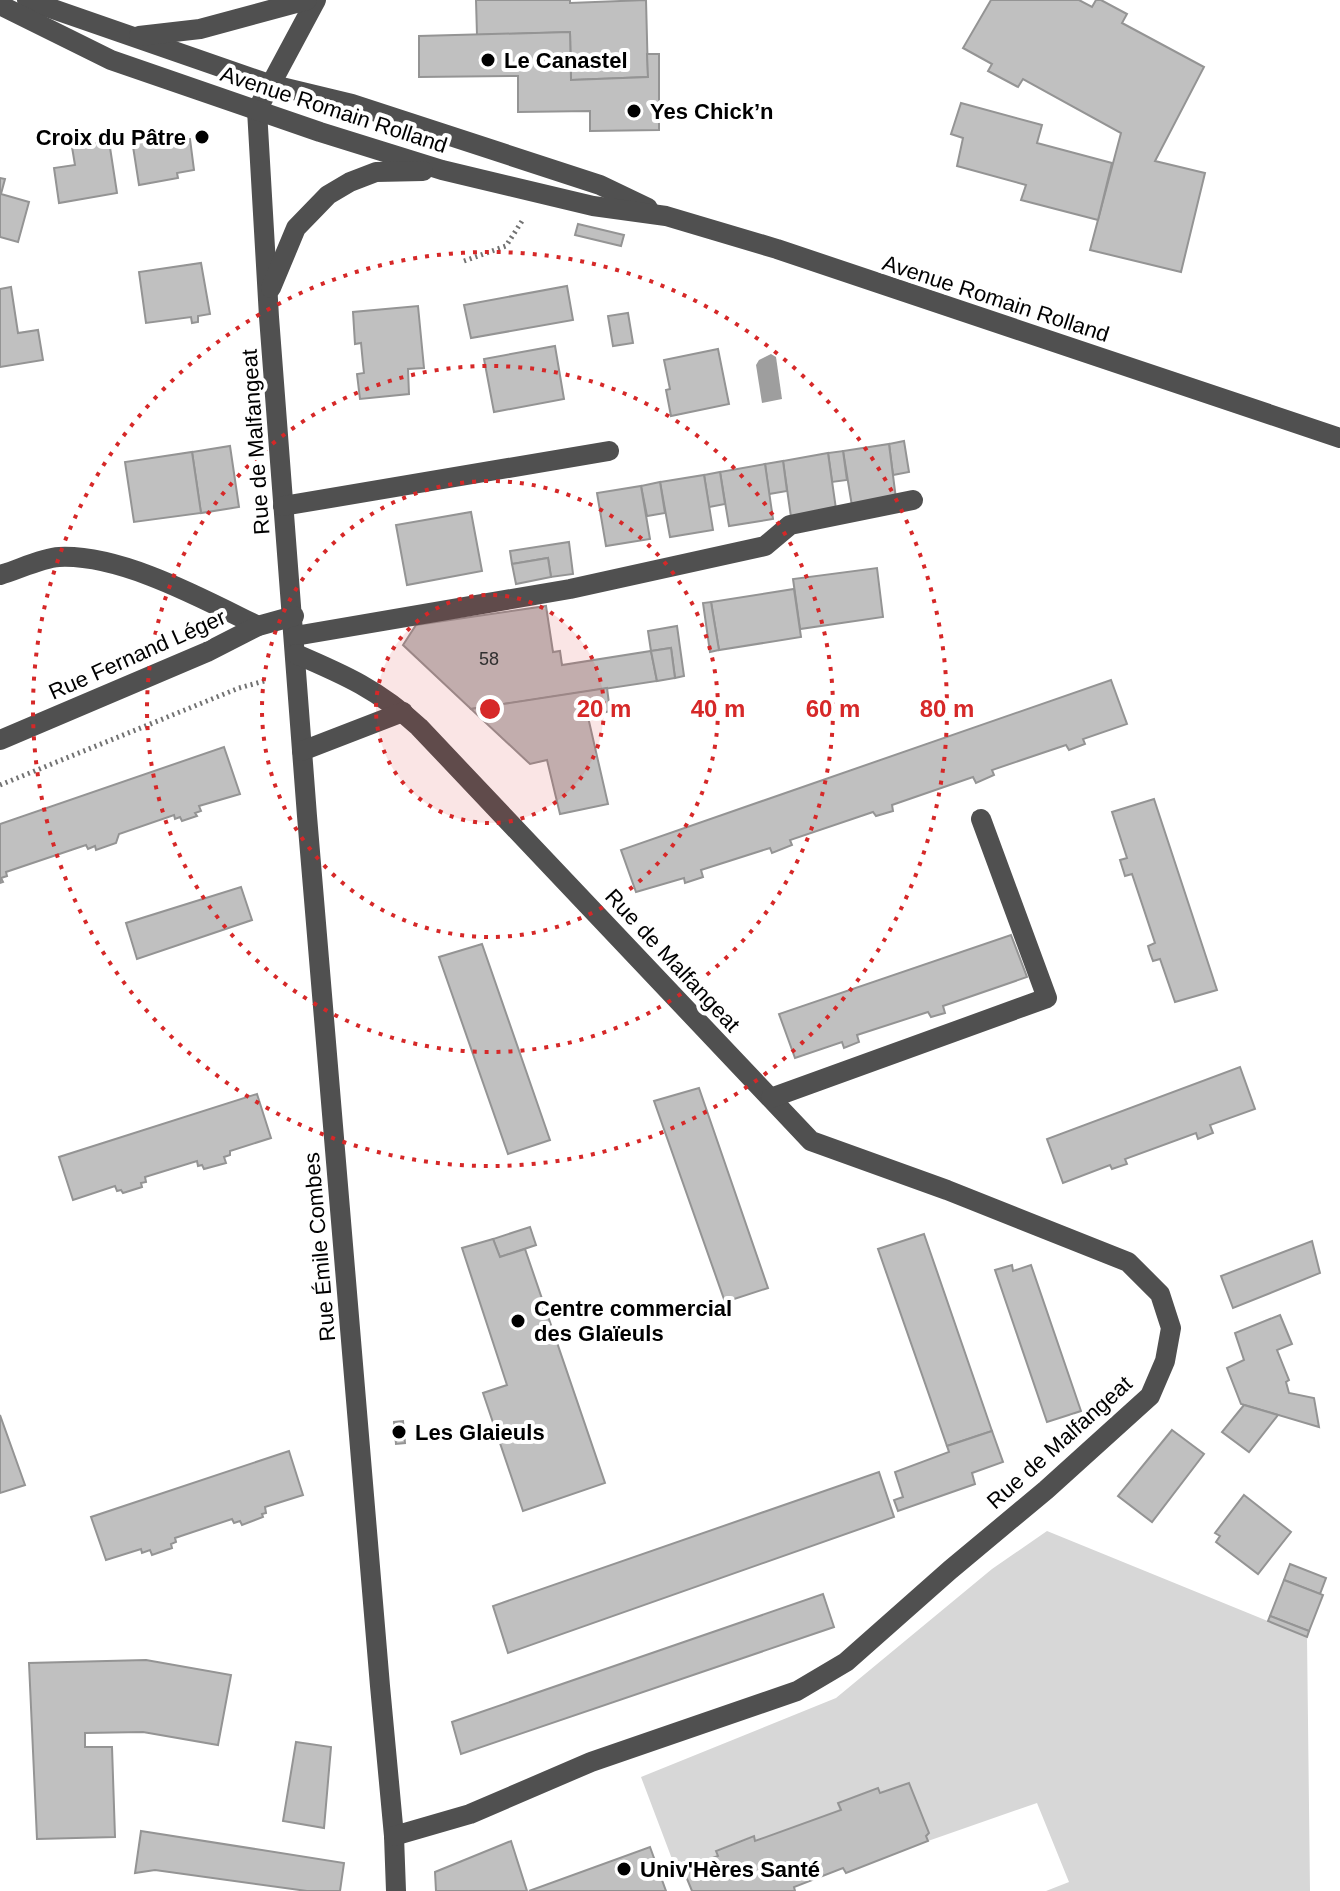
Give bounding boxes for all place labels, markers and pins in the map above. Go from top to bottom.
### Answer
place label: Le Canastel [504,48,628,73]
marker: Le Canastel [479,51,497,69]
place label: Yes Chick’n [650,99,774,124]
marker: Yes Chick’n [625,102,643,120]
place label: Croix du Pâtre [36,125,186,150]
marker: Croix du Pâtre [193,128,211,146]
centre of rings [476,695,504,723]
place label: Centre commercial des Glaïeuls [534,1296,732,1346]
marker: Centre commercial des Glaïeuls [509,1312,527,1330]
place label: Les Glaieuls [415,1420,545,1445]
marker: Les Glaieuls [390,1423,408,1441]
place label: Univ'Hères Santé [640,1857,820,1882]
marker: Univ'Hères Santé [615,1860,633,1878]

